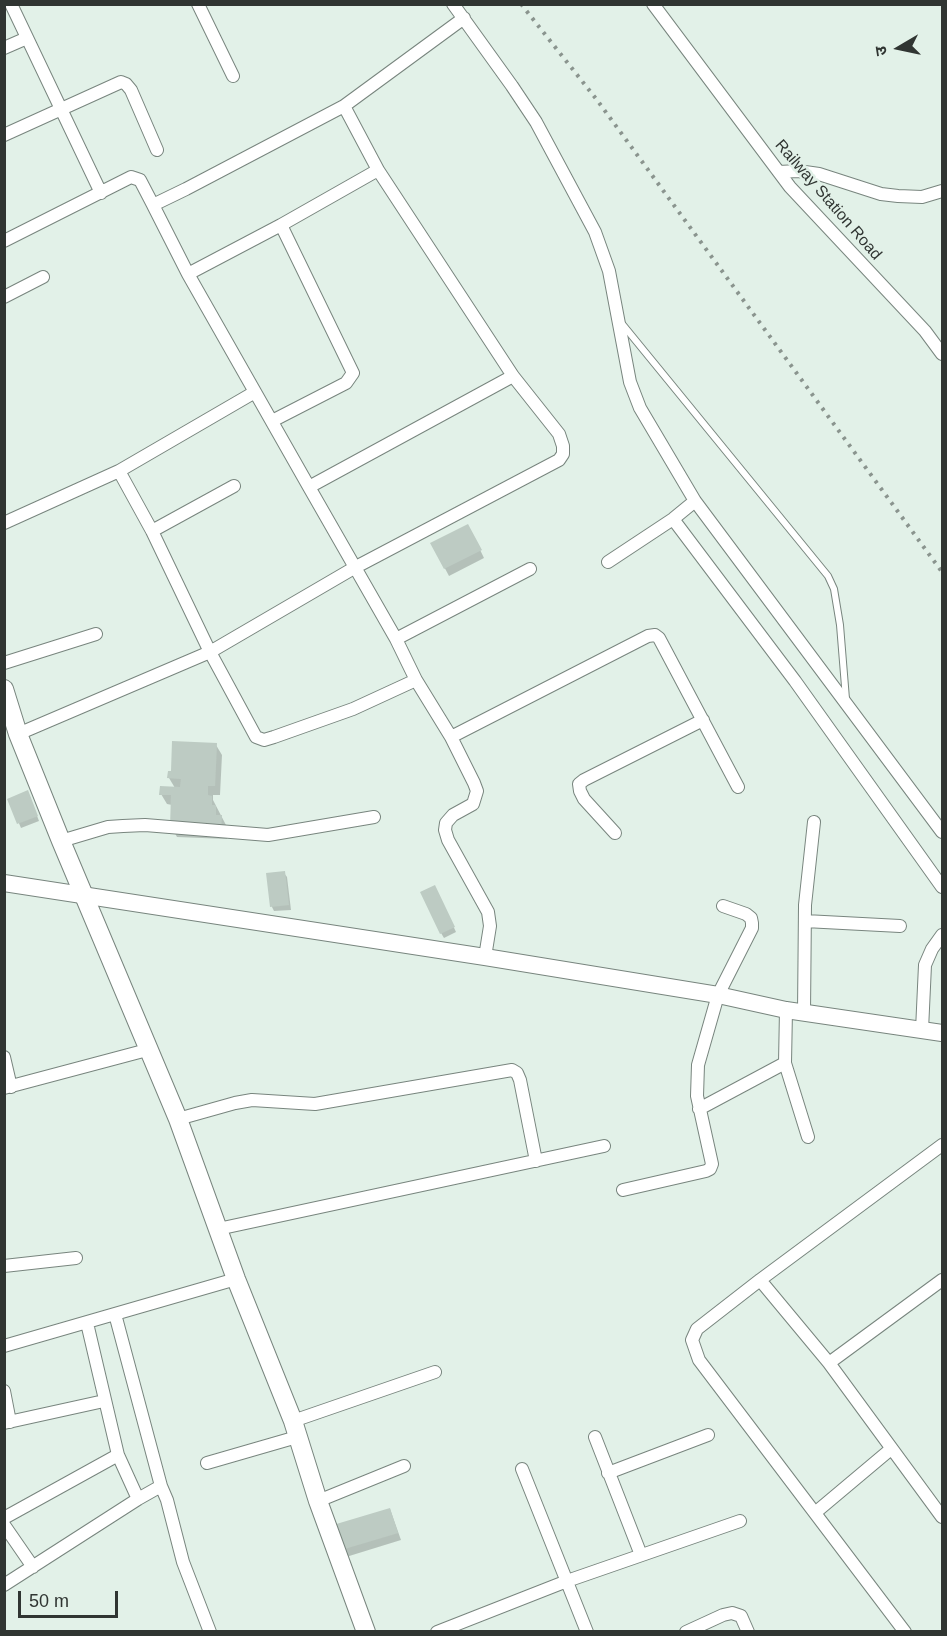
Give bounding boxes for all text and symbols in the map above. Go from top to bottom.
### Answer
north arrow [869,18,929,78]
text: उ [872,45,890,57]
street label: Railway Station Road [771,136,885,264]
scale bar [21,1579,122,1617]
text: 50 m [29,1591,69,1611]

